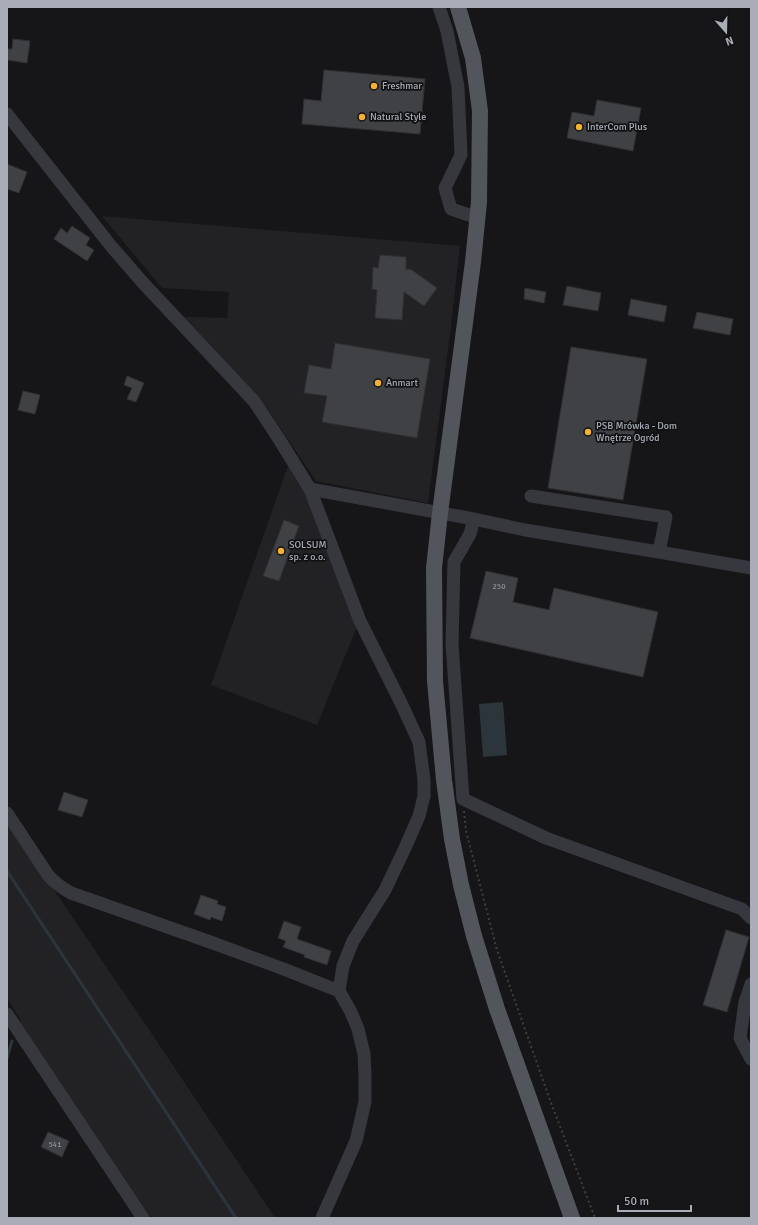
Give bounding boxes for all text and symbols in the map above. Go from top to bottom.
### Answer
north arrow [706,12,746,52]
text: N [723,34,735,48]
place label: Freshmar [382,80,422,92]
marker: Freshmar [369,81,379,91]
place label: Natural Style [370,111,426,123]
marker: Natural Style [357,112,367,122]
place label: InterCom Plus [587,121,648,133]
marker: InterCom Plus [574,122,584,132]
place label: Anmart [386,377,418,389]
marker: Anmart [373,378,383,388]
place label: PSB Mrówka - Dom Wnętrze Ogród [596,420,677,444]
marker: PSB Mrówka - Dom Wnętrze Ogród [583,427,593,437]
place label: SOLSUM sp. z o.o. [289,539,327,563]
marker: SOLSUM sp. z o.o. [276,546,286,556]
house number: 250 [493,581,505,591]
house number: 541 [49,1139,61,1149]
scale bar [618,1187,691,1213]
text: 50 m [624,1194,649,1209]

